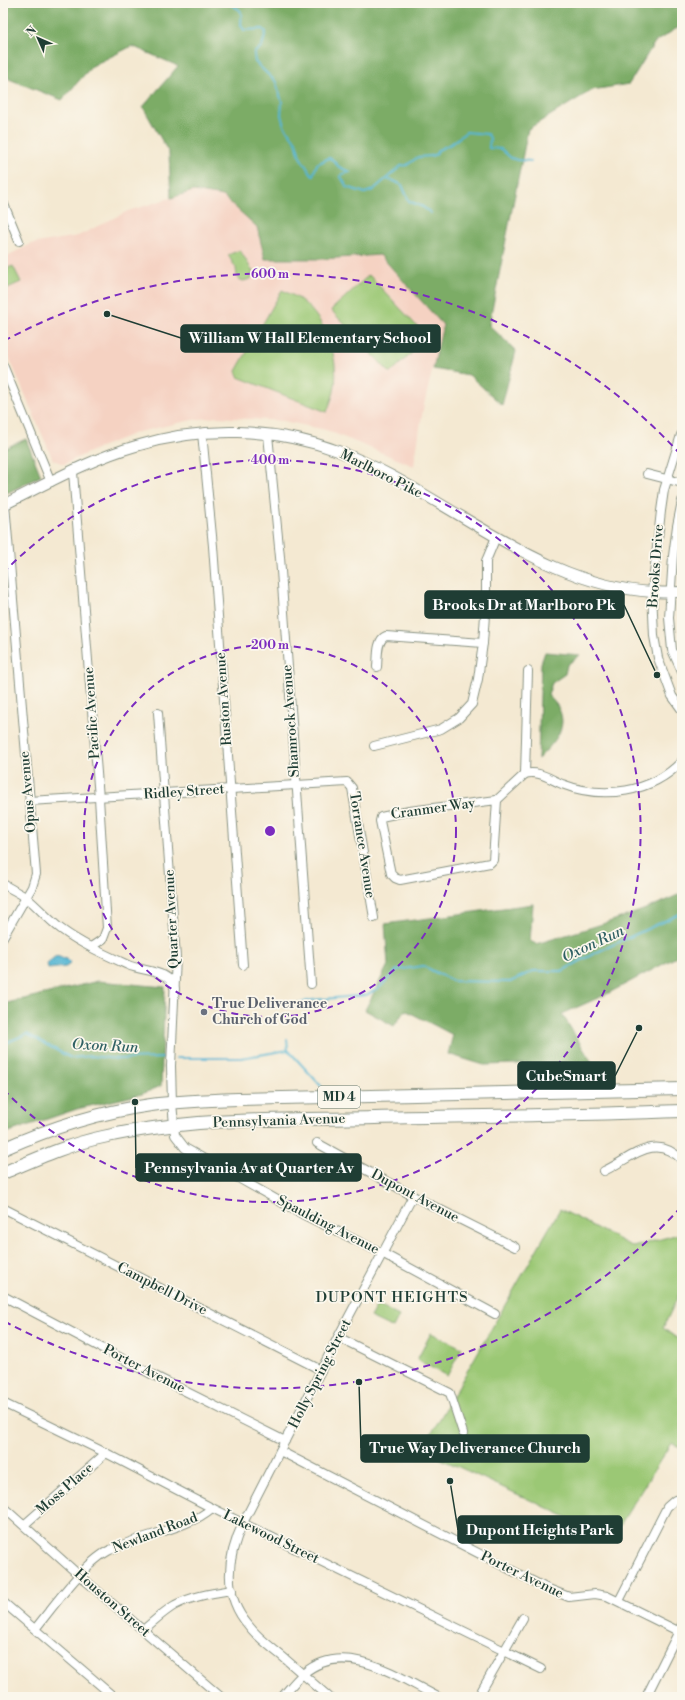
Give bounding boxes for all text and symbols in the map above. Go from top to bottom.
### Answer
north arrow [18,18,58,58]
text: N [24,23,40,40]
text: 600 m [251,267,289,282]
callout: William W Hall Elementary School [181,325,440,352]
text: William W Hall Elementary School [188,329,432,348]
street label: Marlboro Pike [337,445,425,503]
text: 400 m [251,453,289,468]
street label: Brooks Drive [644,523,668,610]
callout: Brooks Dr at Marlboro Pk [425,591,624,618]
text: Brooks Dr at Marlboro Pk [432,596,617,615]
text: 200 m [251,638,289,653]
street label: Ruston Avenue [212,652,236,746]
street label: Shamrock Avenue [278,664,304,778]
street label: Pacific Avenue [80,666,104,760]
street label: Opus Avenue [15,750,41,834]
street label: Ridley Street [143,780,225,804]
street label: Torrance Avenue [345,791,379,899]
street label: Cranmer Way [390,794,476,824]
centre of rings [263,824,277,838]
street label: Quarter Avenue [160,869,184,969]
water label: Oxon Run [559,921,628,967]
place label: True Deliverance Church of God [212,995,328,1029]
marker: True Deliverance Church of God [199,1007,209,1017]
water label: Oxon Run [71,1035,139,1057]
callout: CubeSmart [518,1062,615,1089]
text: CubeSmart [526,1067,607,1086]
road number: MD 4 [318,1086,360,1108]
street label: Pennsylvania Avenue [212,1110,346,1132]
callout: Pennsylvania Av at Quarter Av [136,1154,361,1181]
text: Pennsylvania Av at Quarter Av [144,1159,354,1178]
street label: Dupont Avenue [368,1165,462,1227]
street label: Spaulding Avenue [274,1191,382,1259]
street label: Campbell Drive [114,1259,210,1319]
district label: DUPONT HEIGHTS [315,1288,469,1307]
street label: Holly Spring Street [285,1316,355,1432]
street label: Porter Avenue [100,1341,188,1397]
callout: True Way Deliverance Church [361,1435,589,1462]
text: True Way Deliverance Church [369,1439,581,1458]
street label: Moss Place [33,1459,97,1519]
street label: Lakewood Street [220,1506,322,1568]
street label: Newland Road [110,1508,200,1557]
callout: Dupont Heights Park [458,1516,622,1543]
text: Dupont Heights Park [466,1521,615,1540]
street label: Porter Avenue [478,1547,566,1603]
street label: Houston Street [70,1565,154,1641]

